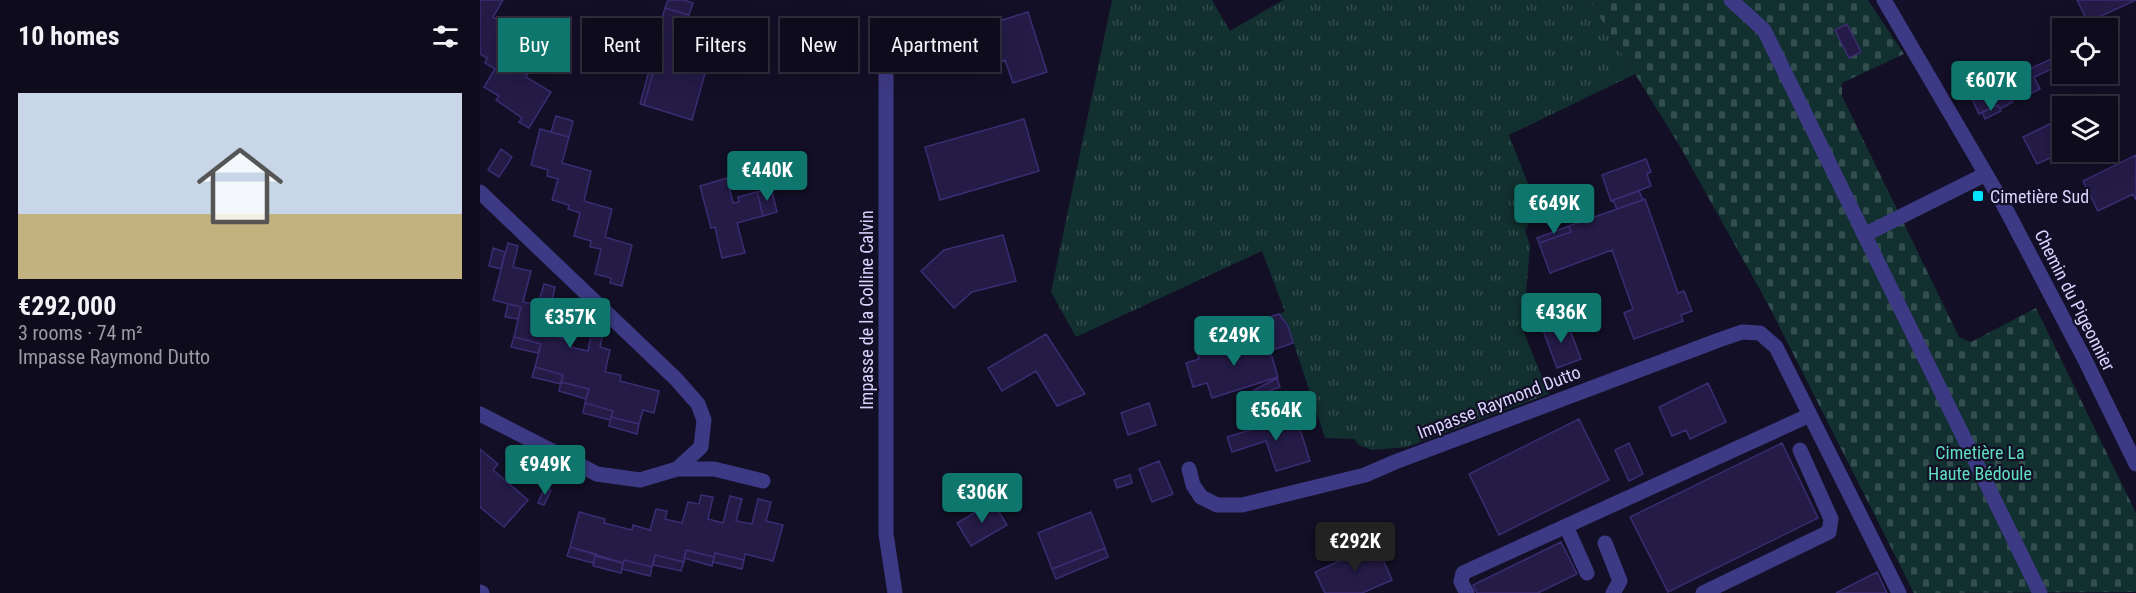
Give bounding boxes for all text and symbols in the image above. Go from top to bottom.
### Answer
chip: Buy [498,18,570,72]
chip: Rent [582,18,662,72]
chip: Filters [674,18,768,72]
chip: New [780,18,858,72]
chip: Apartment [870,18,1000,72]
map controls [2052,18,2118,162]
button: locate [2052,18,2118,84]
icon: filters [429,20,462,53]
text: 10 homes [18,21,120,51]
pin: €607K [1949,61,2033,112]
text: €607K [1965,68,2017,92]
button: layers [2052,96,2118,162]
icon: home [186,132,294,240]
pin: €440K [725,151,809,202]
text: €440K [741,158,793,182]
pin: €649K [1512,184,1596,235]
place label: Cimetière Sud [1990,186,2089,207]
marker: Cimetière Sud [1971,189,1985,203]
text: €649K [1528,191,1580,215]
street label: Impasse de la Colline Calvin [856,210,877,410]
street label: Chemin du Pigeonnier [2030,226,2120,375]
text: €292,000 [18,291,116,321]
pin: €436K [1519,293,1603,344]
pin: €357K [528,298,612,349]
text: €436K [1535,300,1587,324]
text: €357K [544,305,596,329]
pin: €249K [1192,316,1276,367]
text: 3 rooms · 74 m² [18,321,143,345]
text: €249K [1208,323,1260,347]
text: Impasse Raymond Dutto [18,345,210,369]
street label: Impasse Raymond Dutto [1415,361,1583,443]
pin: €564K [1234,391,1318,442]
text: €564K [1250,398,1302,422]
park label: Cimetière La Haute Bédoule [1928,442,2032,484]
pin: €949K [503,445,587,496]
text: €949K [519,452,571,476]
pin: €306K [940,473,1024,524]
text: €306K [956,480,1008,504]
pin: €292K [1313,522,1397,573]
text: €292K [1329,529,1381,553]

